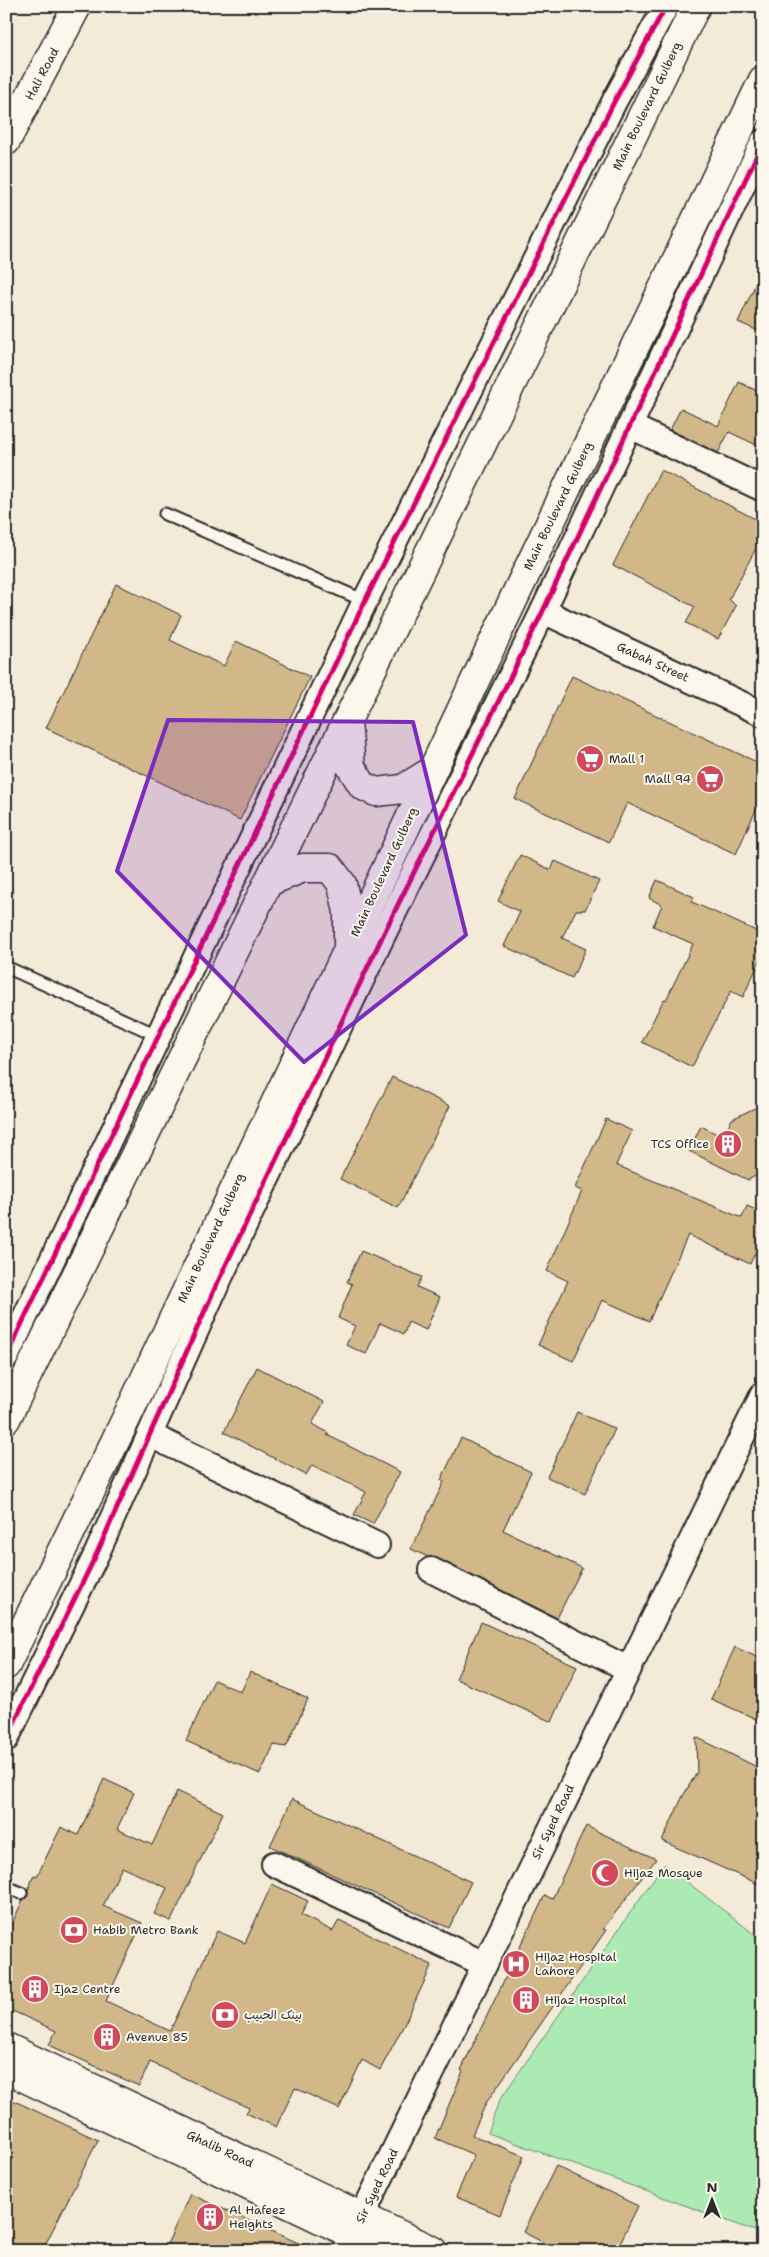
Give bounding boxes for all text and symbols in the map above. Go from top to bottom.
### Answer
street label: Main Boulevard Gulberg [609,39,685,173]
street label: Hali Road [22,45,63,103]
street label: Main Boulevard Gulberg [520,439,596,573]
street label: Gabah Street [614,638,692,686]
supermarket icon: Mall 1 [575,744,605,774]
place label: Mall 1 [609,751,644,767]
supermarket icon: Mall 94 [695,764,725,794]
place label: Mall 94 [644,771,691,787]
street label: Main Boulevard Gulberg [347,805,421,939]
building icon: TCS Office [713,1129,743,1159]
place label: TCS Office [651,1136,709,1152]
street label: Main Boulevard Gulberg [174,1171,248,1305]
street label: Sir Syed Road [528,1782,578,1862]
mosque icon: Hijaz Mosque [590,1858,620,1888]
place label: Hijaz Mosque [624,1865,703,1881]
bank icon: Habib Metro Bank [59,1915,89,1945]
place label: Habib Metro Bank [93,1922,199,1938]
hospital icon: Hijaz Hospital Lahore [501,1949,531,1979]
place label: Hijaz Hospital Lahore [535,1949,617,1979]
building icon: Ijaz Centre [20,1974,50,2004]
place label: Ijaz Centre [54,1981,121,1997]
building icon: Hijaz Hospital [511,1985,541,2015]
place label: Hijaz Hospital [545,1992,627,2008]
bank icon: بينک الحبيب [210,2000,240,2030]
place label: بينک الحبيب [244,2007,302,2023]
building icon: Avenue 85 [92,2022,122,2052]
place label: Avenue 85 [126,2029,188,2045]
street label: Ghalib Road [184,2127,256,2172]
street label: Sir Syed Road [352,2146,402,2226]
north arrow [686,2174,736,2224]
text: N [706,2178,718,2196]
building icon: Al Hafeez Heights [195,2202,225,2232]
place label: Al Hafeez Heights [229,2202,286,2232]

